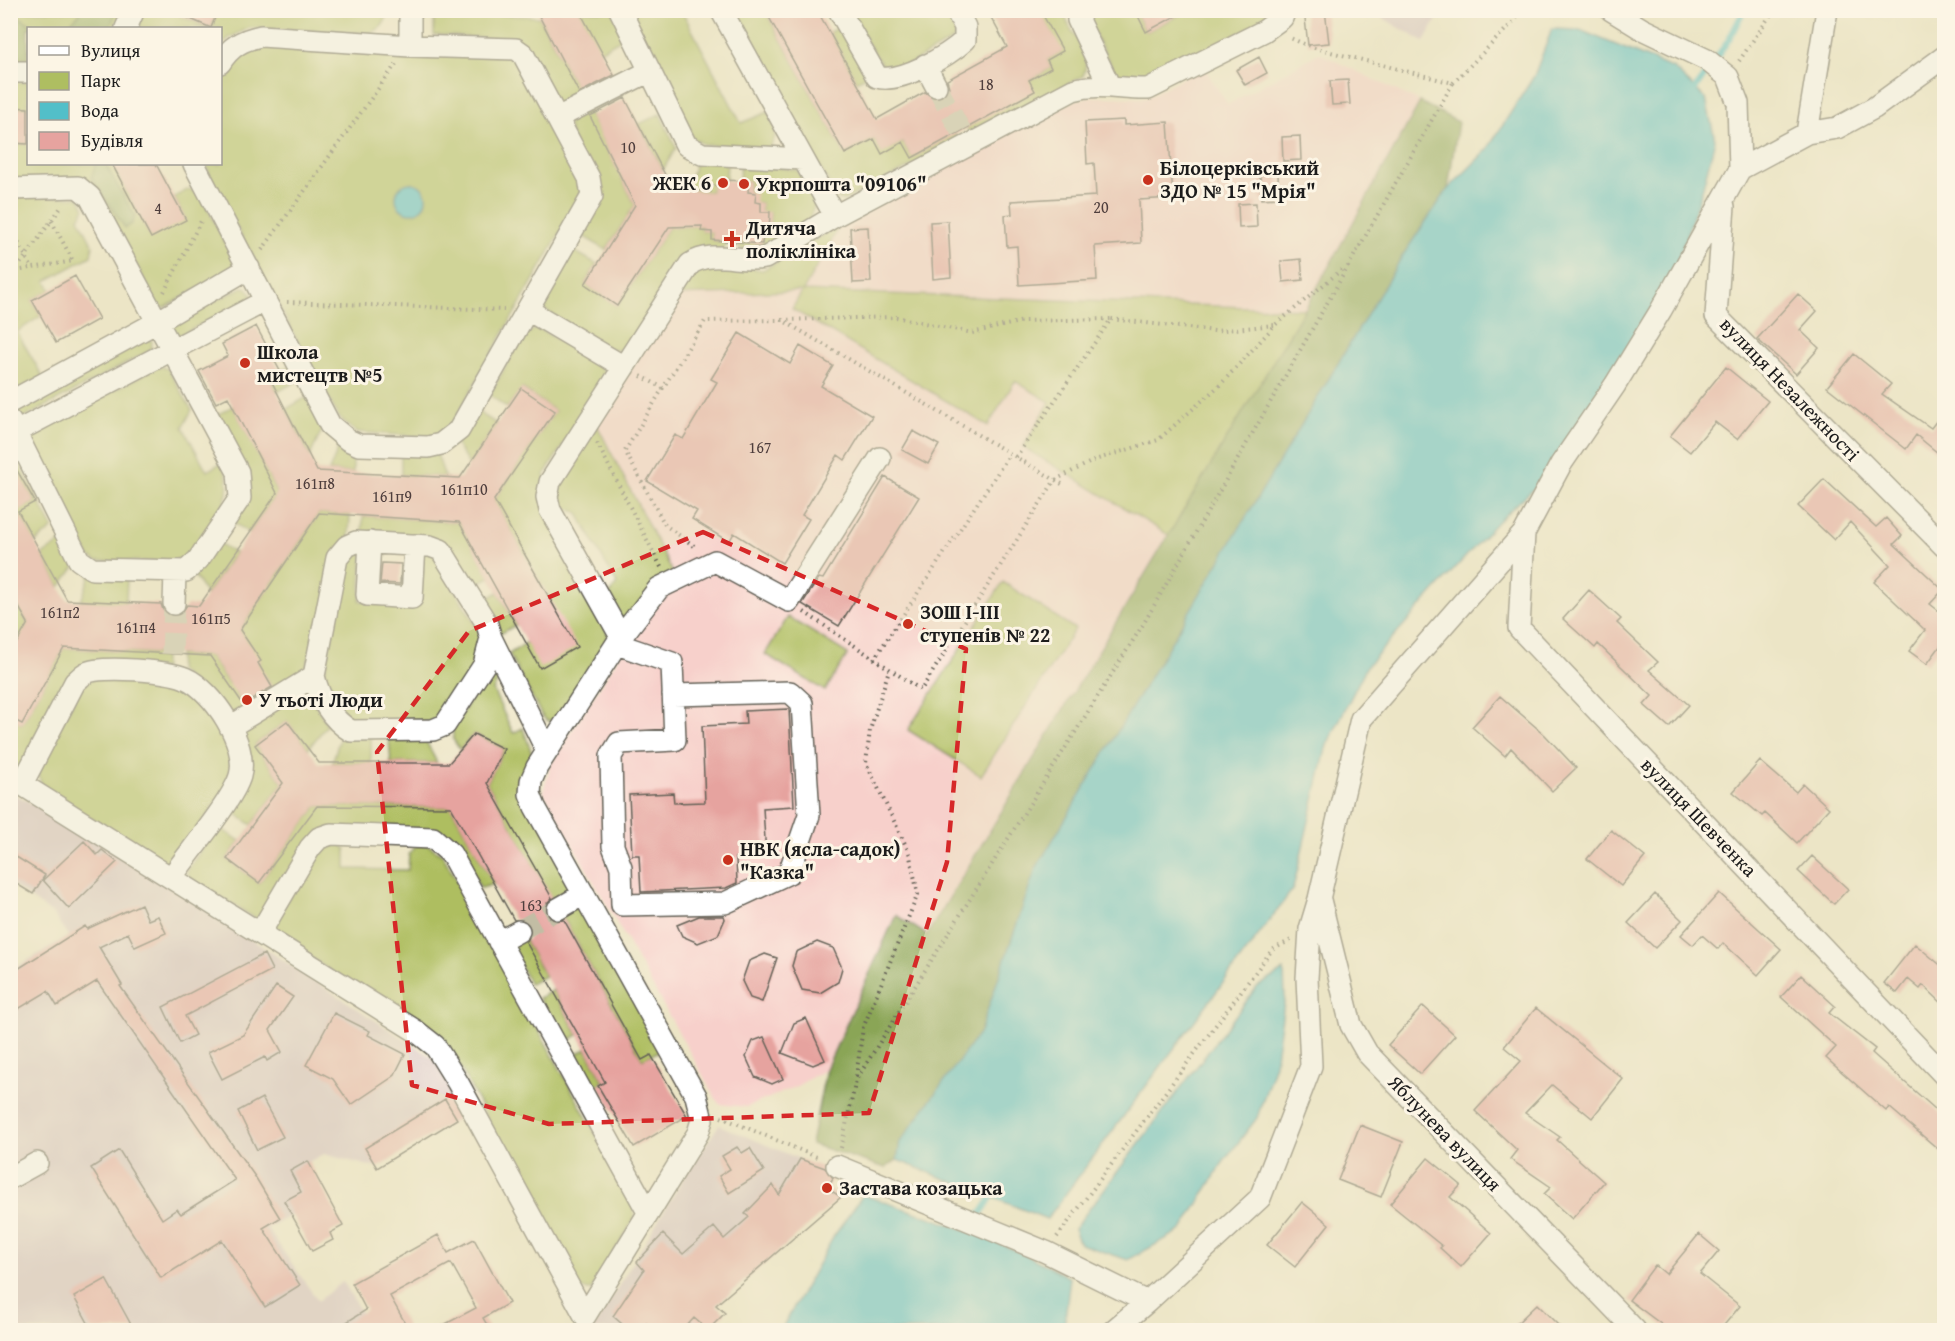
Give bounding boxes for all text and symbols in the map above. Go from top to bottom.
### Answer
legend [27,27,222,165]
text: Вулиця [81,37,140,64]
text: Парк [81,67,121,94]
house number: 18 [978,72,994,96]
text: Вода [81,97,119,124]
text: Будівля [81,127,143,154]
house number: 10 [620,135,636,159]
place label: Білоцерківський ЗДО № 15 "Мрія" [1160,153,1320,205]
place label: ЖЕК 6 [652,168,711,197]
place label: Укрпошта "09106" [756,169,927,198]
marker: Білоцерківський ЗДО № 15 "Мрія" [1141,173,1155,187]
marker: ЖЕК 6 [716,176,730,190]
marker: Укрпошта "09106" [737,177,751,191]
house number: 20 [1093,195,1109,219]
house number: 4 [154,196,162,220]
place label: Дитяча поліклініка [745,213,857,265]
marker: Дитяча поліклініка [723,230,741,248]
street label: вулиця Незалежності [1714,310,1867,468]
place label: Школа мистецтв №5 [257,337,383,389]
marker: Школа мистецтв №5 [238,356,252,370]
house number: 167 [748,435,772,459]
house number: 161п8 [295,471,335,495]
house number: 161п10 [440,477,488,501]
house number: 161п9 [372,484,412,508]
place label: ЗОШ І-ІІІ ступенів № 22 [920,597,1050,649]
house number: 161п2 [40,600,80,624]
house number: 161п5 [191,606,231,630]
house number: 161п4 [116,615,156,639]
marker: ЗОШ І-ІІІ ступенів № 22 [901,617,915,631]
place label: У тьоті Люди [259,685,383,714]
marker: У тьоті Люди [240,693,254,707]
street label: вулиця Шевченка [1635,750,1764,883]
place label: НВК (ясла-садок) "Казка" [740,834,901,886]
marker: НВК (ясла-садок) "Казка" [721,853,735,867]
house number: 163 [519,893,543,917]
street label: Яблунева вулиця [1381,1067,1509,1197]
place label: Застава козацька [839,1173,1003,1202]
marker: Застава козацька [820,1181,834,1195]

